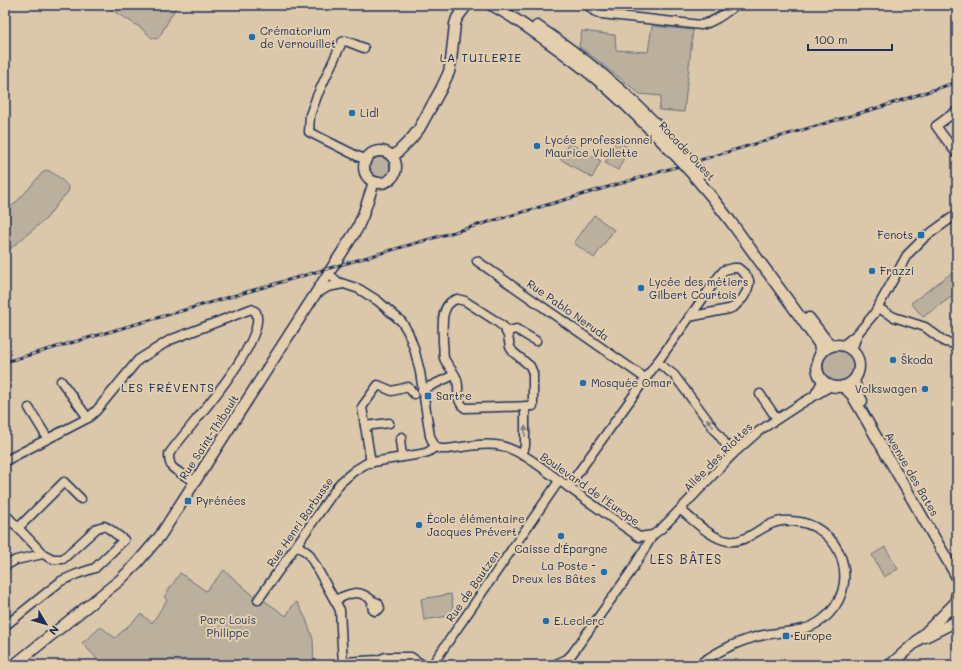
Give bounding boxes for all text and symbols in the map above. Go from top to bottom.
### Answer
place label: Crématorium de Vernouillet [260,23,336,51]
scale bar [808,26,892,52]
text: 100 m [814,31,848,47]
marker: Crématorium de Vernouillet [247,32,257,42]
district label: LA TUILERIE [440,49,522,65]
place label: Lidl [360,105,379,120]
marker: Lidl [347,108,357,118]
street label: Rocade Ouest [656,118,719,184]
place label: Lycée professionnel Maurice Viollette [545,132,652,160]
marker: Lycée professionnel Maurice Viollette [532,141,542,151]
place label: Fenots [877,227,913,242]
marker: Fenots [916,230,926,240]
place label: Frazzi [880,263,914,278]
marker: Frazzi [867,266,877,276]
place label: Lycée des métiers Gilbert Courtois [649,274,748,302]
street label: Rue Pablo Neruda [524,276,612,344]
marker: Lycée des métiers Gilbert Courtois [636,283,646,293]
place label: Škoda [901,352,934,367]
marker: Škoda [888,355,898,365]
place label: Mosquée Omar [591,375,672,390]
marker: Mosquée Omar [578,378,588,388]
district label: LES FRÉVENTS [121,379,215,395]
place label: Volkswagen [855,381,917,396]
marker: Volkswagen [920,384,930,394]
place label: Sartre [436,388,472,403]
street label: Rue Saint-Thibault [175,391,242,482]
marker: Sartre [423,391,433,401]
one-way arrow [706,417,714,428]
street label: Allée des Riottes [680,419,755,494]
one-way arrow [522,424,528,437]
street label: Avenue des Bates [882,429,943,519]
street label: Boulevard de l'Europe [538,449,643,529]
street label: Rue Henri Barbusse [263,474,336,570]
place label: Pyrénées [196,493,246,508]
marker: Pyrénées [183,496,193,506]
place label: École élémentaire Jacques Prévert [427,511,525,539]
marker: École élémentaire Jacques Prévert [414,520,424,530]
marker: Caisse d'Épargne [556,531,566,541]
place label: Caisse d'Épargne [514,541,608,556]
street label: Rue de Bautzen [442,547,503,625]
district label: LES BÂTES [650,550,722,567]
place label: La Poste - Dreux les Bâtes [512,558,596,586]
marker: La Poste - Dreux les Bâtes [599,567,609,577]
north arrow [26,604,66,644]
park label: Parc Louis Philippe [200,612,256,640]
place label: E.Leclerc [554,613,604,628]
marker: E.Leclerc [541,616,551,626]
text: N [46,623,63,638]
place label: Europe [794,628,832,643]
marker: Europe [781,631,791,641]

